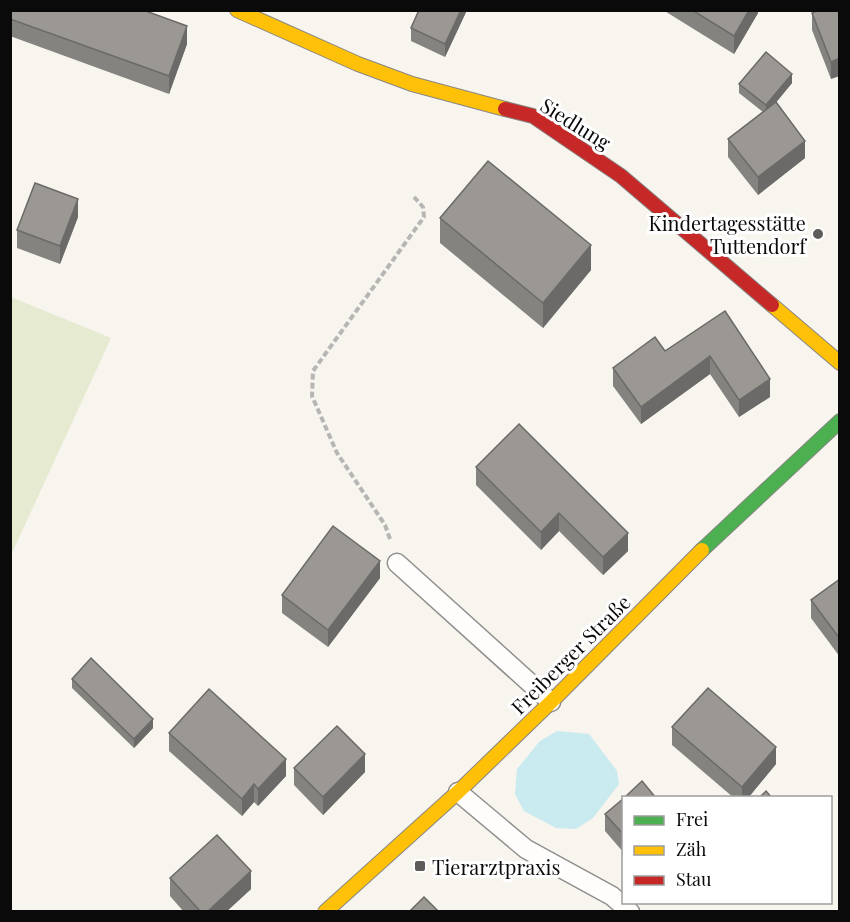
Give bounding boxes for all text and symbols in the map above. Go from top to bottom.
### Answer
street label: Siedlung [536,91,617,155]
place label: Kindertagesstätte Tuttendorf [649,209,807,259]
marker: Kindertagesstätte Tuttendorf [811,227,825,241]
street label: Freiberger Straße [504,588,636,720]
legend [622,796,832,904]
text: Frei [676,807,708,831]
text: Zäh [676,837,707,861]
place label: Tierarztpraxis [432,853,560,880]
marker: Tierarztpraxis [413,859,427,873]
text: Stau [676,867,712,891]

